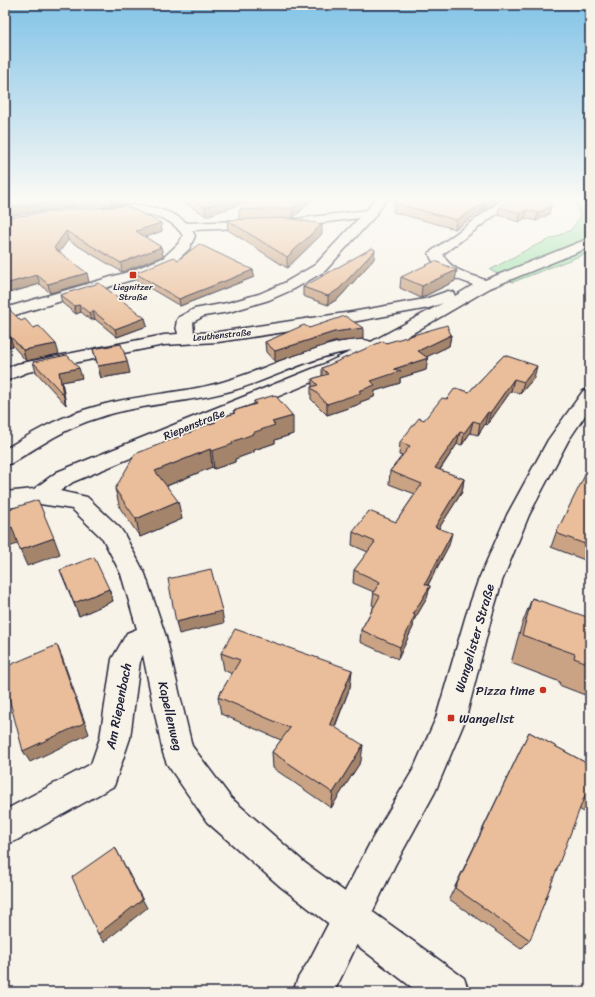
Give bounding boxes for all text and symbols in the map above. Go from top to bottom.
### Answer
marker: Liegnitzer Straße [128,270,138,280]
place label: Liegnitzer Straße [113,279,154,305]
street label: Leuthenstraße [192,324,252,346]
street label: Riepenstraße [160,403,228,445]
street label: Wangelister Straße [448,581,501,695]
street label: Am Riepenbach [99,661,138,752]
street label: Kapellenweg [151,679,190,754]
place label: Pizza time [476,679,535,702]
marker: Pizza time [538,685,548,695]
place label: Wangelist [459,707,515,730]
marker: Wangelist [446,713,456,723]

